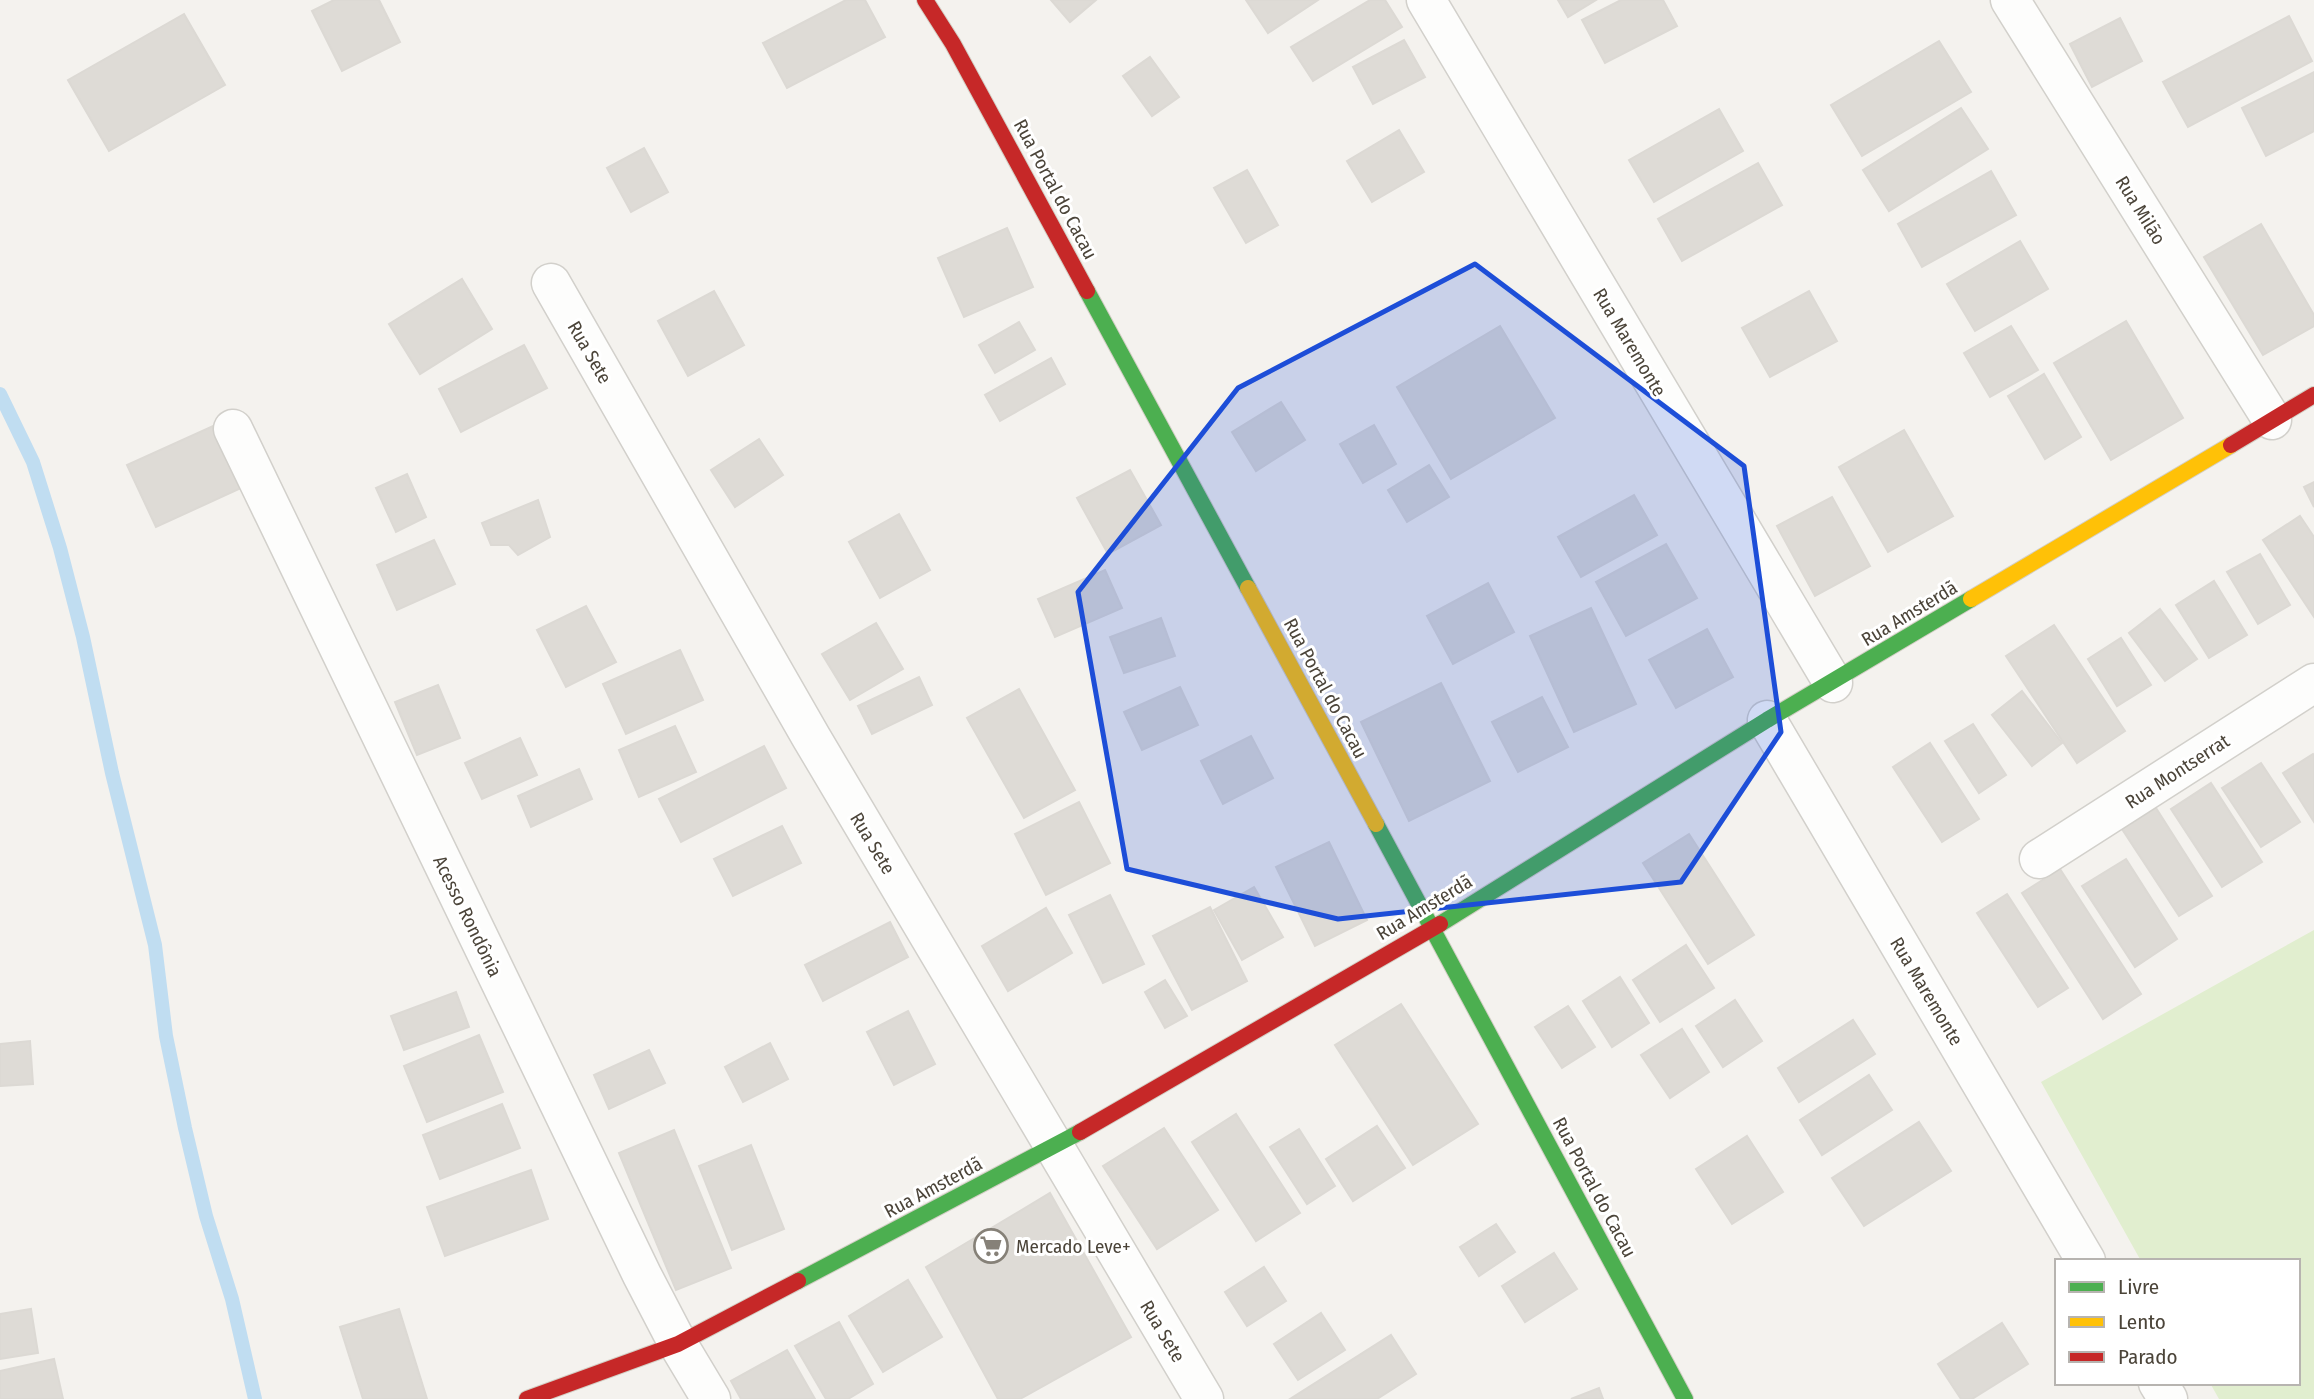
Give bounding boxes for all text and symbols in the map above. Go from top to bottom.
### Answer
street label: Rua Portal do Cacau [1009,115,1102,263]
street label: Rua Milão [2111,172,2171,249]
street label: Rua Maremonte [1588,284,1671,401]
street label: Rua Sete [563,317,617,388]
street label: Rua Amsterdã [1857,576,1961,651]
street label: Rua Portal do Cacau [1279,614,1372,762]
street label: Rua Montserrat [2121,729,2234,814]
street label: Rua Sete [845,808,900,878]
street label: Acesso Rondônia [428,852,507,981]
street label: Rua Amsterdã [1372,870,1476,945]
street label: Rua Maremonte [1885,933,1968,1050]
street label: Rua Portal do Cacau [1548,1113,1641,1261]
street label: Rua Amsterdã [880,1152,986,1223]
supermarket icon: Mercado Leve+ [972,1227,1010,1265]
place label: Mercado Leve+ [1016,1235,1131,1258]
legend [2055,1259,2300,1385]
text: Livre [2118,1274,2159,1300]
street label: Rua Sete [1135,1296,1190,1366]
text: Lento [2118,1309,2166,1335]
text: Parado [2118,1344,2177,1370]

